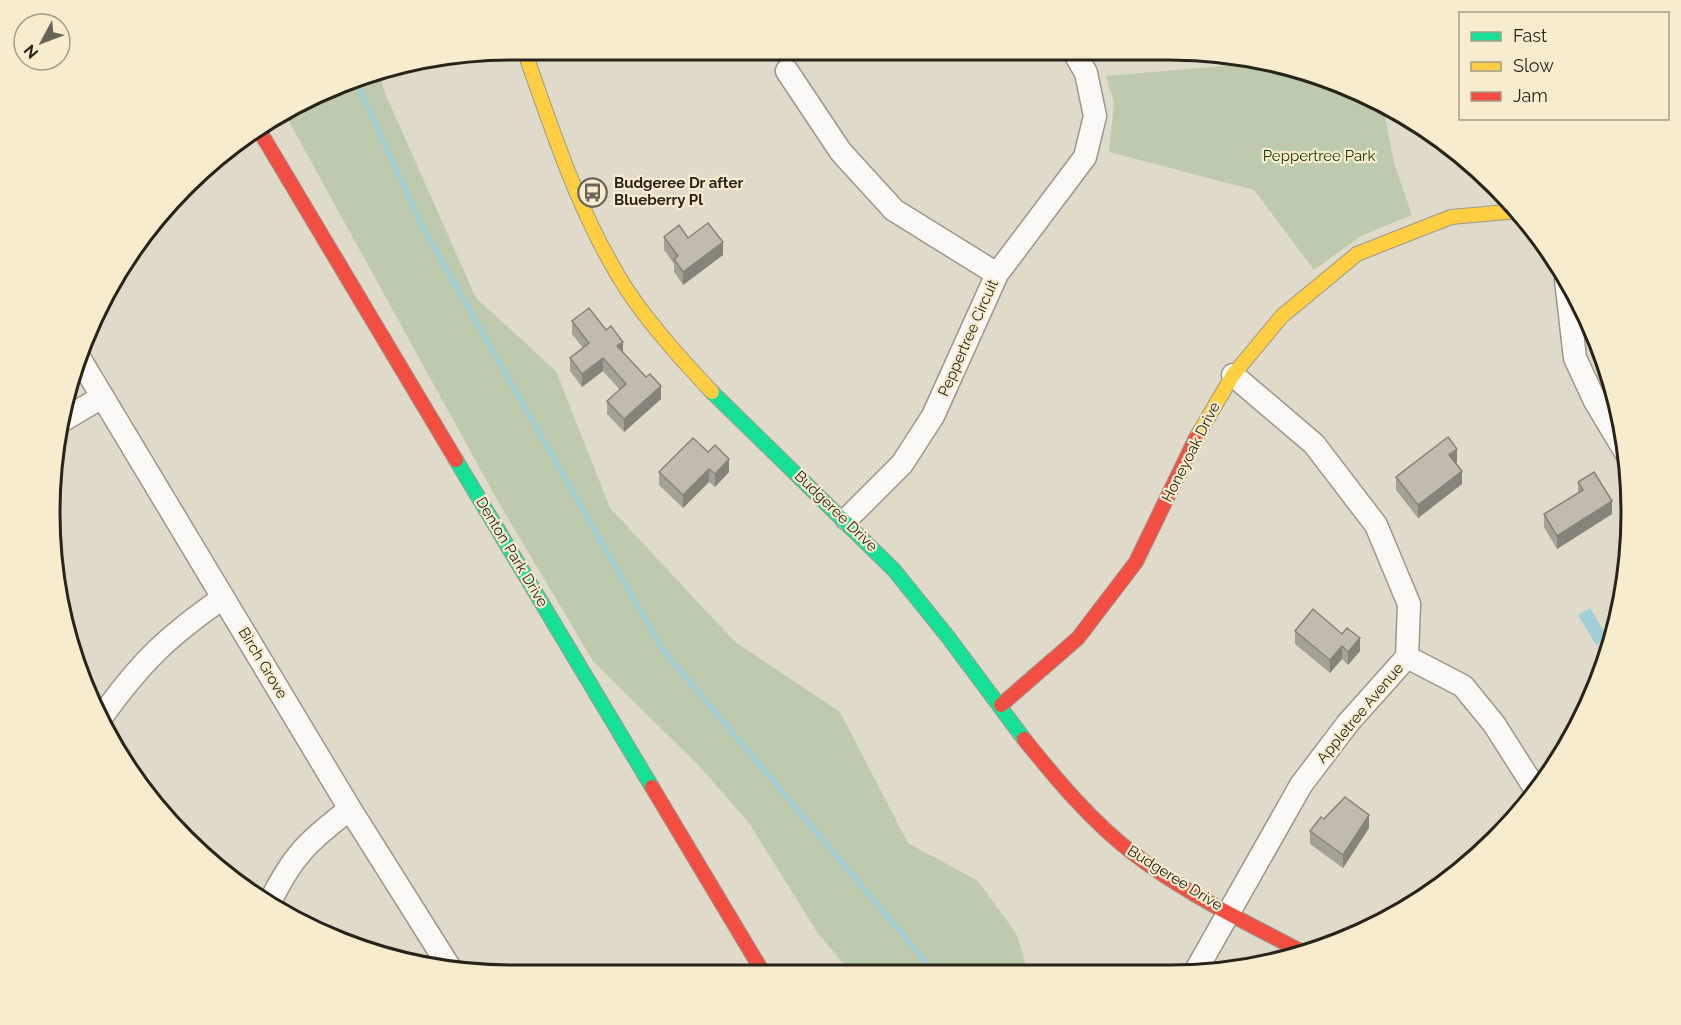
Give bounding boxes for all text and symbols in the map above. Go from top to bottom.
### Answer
north arrow [12,12,72,72]
legend [1459,12,1669,120]
text: Fast [1513,25,1547,46]
text: N [20,41,42,62]
text: Slow [1513,55,1554,76]
text: Jam [1513,85,1548,106]
park label: Peppertree Park [1263,147,1375,165]
place label: Budgeree Dr after Blueberry Pl [614,174,743,209]
bus stop icon: Budgeree Dr after Blueberry Pl [577,176,609,208]
street label: Peppertree Circuit [934,277,1002,399]
street label: Honeyoak Drive [1158,399,1224,505]
street label: Budgeree Drive [791,467,881,555]
street label: Denton Park Drive [472,494,552,610]
street label: Birch Grove [235,624,291,702]
street label: Appletree Avenue [1313,659,1407,767]
street label: Budgeree Drive [1124,842,1226,914]

